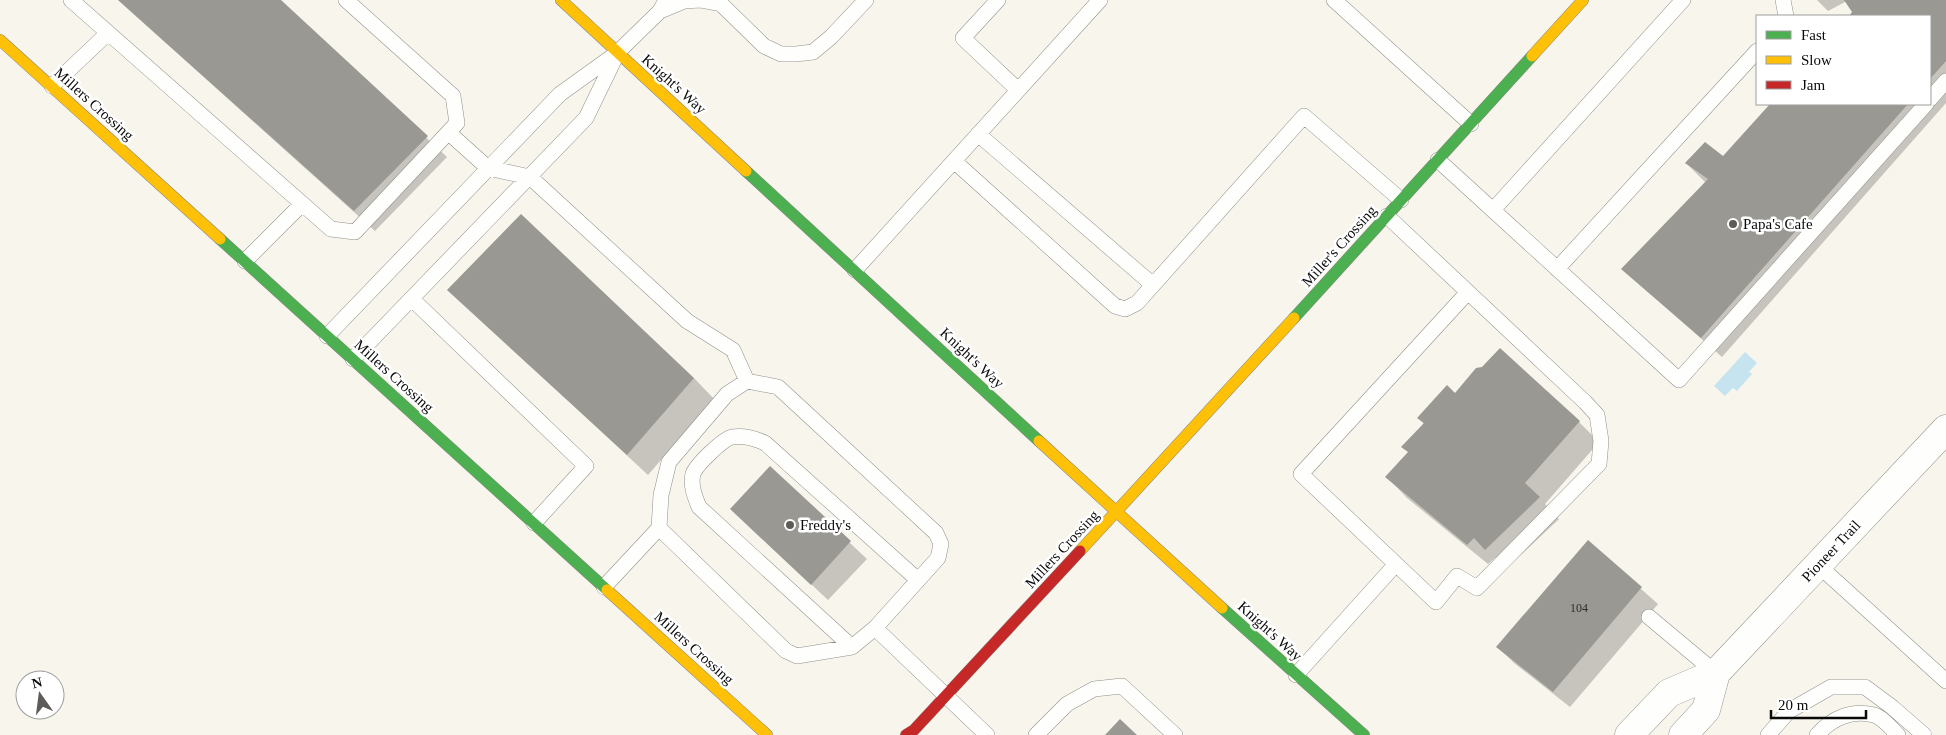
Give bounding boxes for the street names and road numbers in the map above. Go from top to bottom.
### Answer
street label: Knight's Way [639,51,710,117]
street label: Millers Crossing [51,64,137,144]
street label: Miller's Crossing [1299,202,1380,290]
street label: Knight's Way [937,325,1007,392]
street label: Millers Crossing [351,336,437,416]
street label: Millers Crossing [1022,506,1102,591]
street label: Pioneer Trail [1799,517,1863,585]
street label: Knight's Way [1235,598,1306,664]
street label: Millers Crossing [651,608,737,688]

